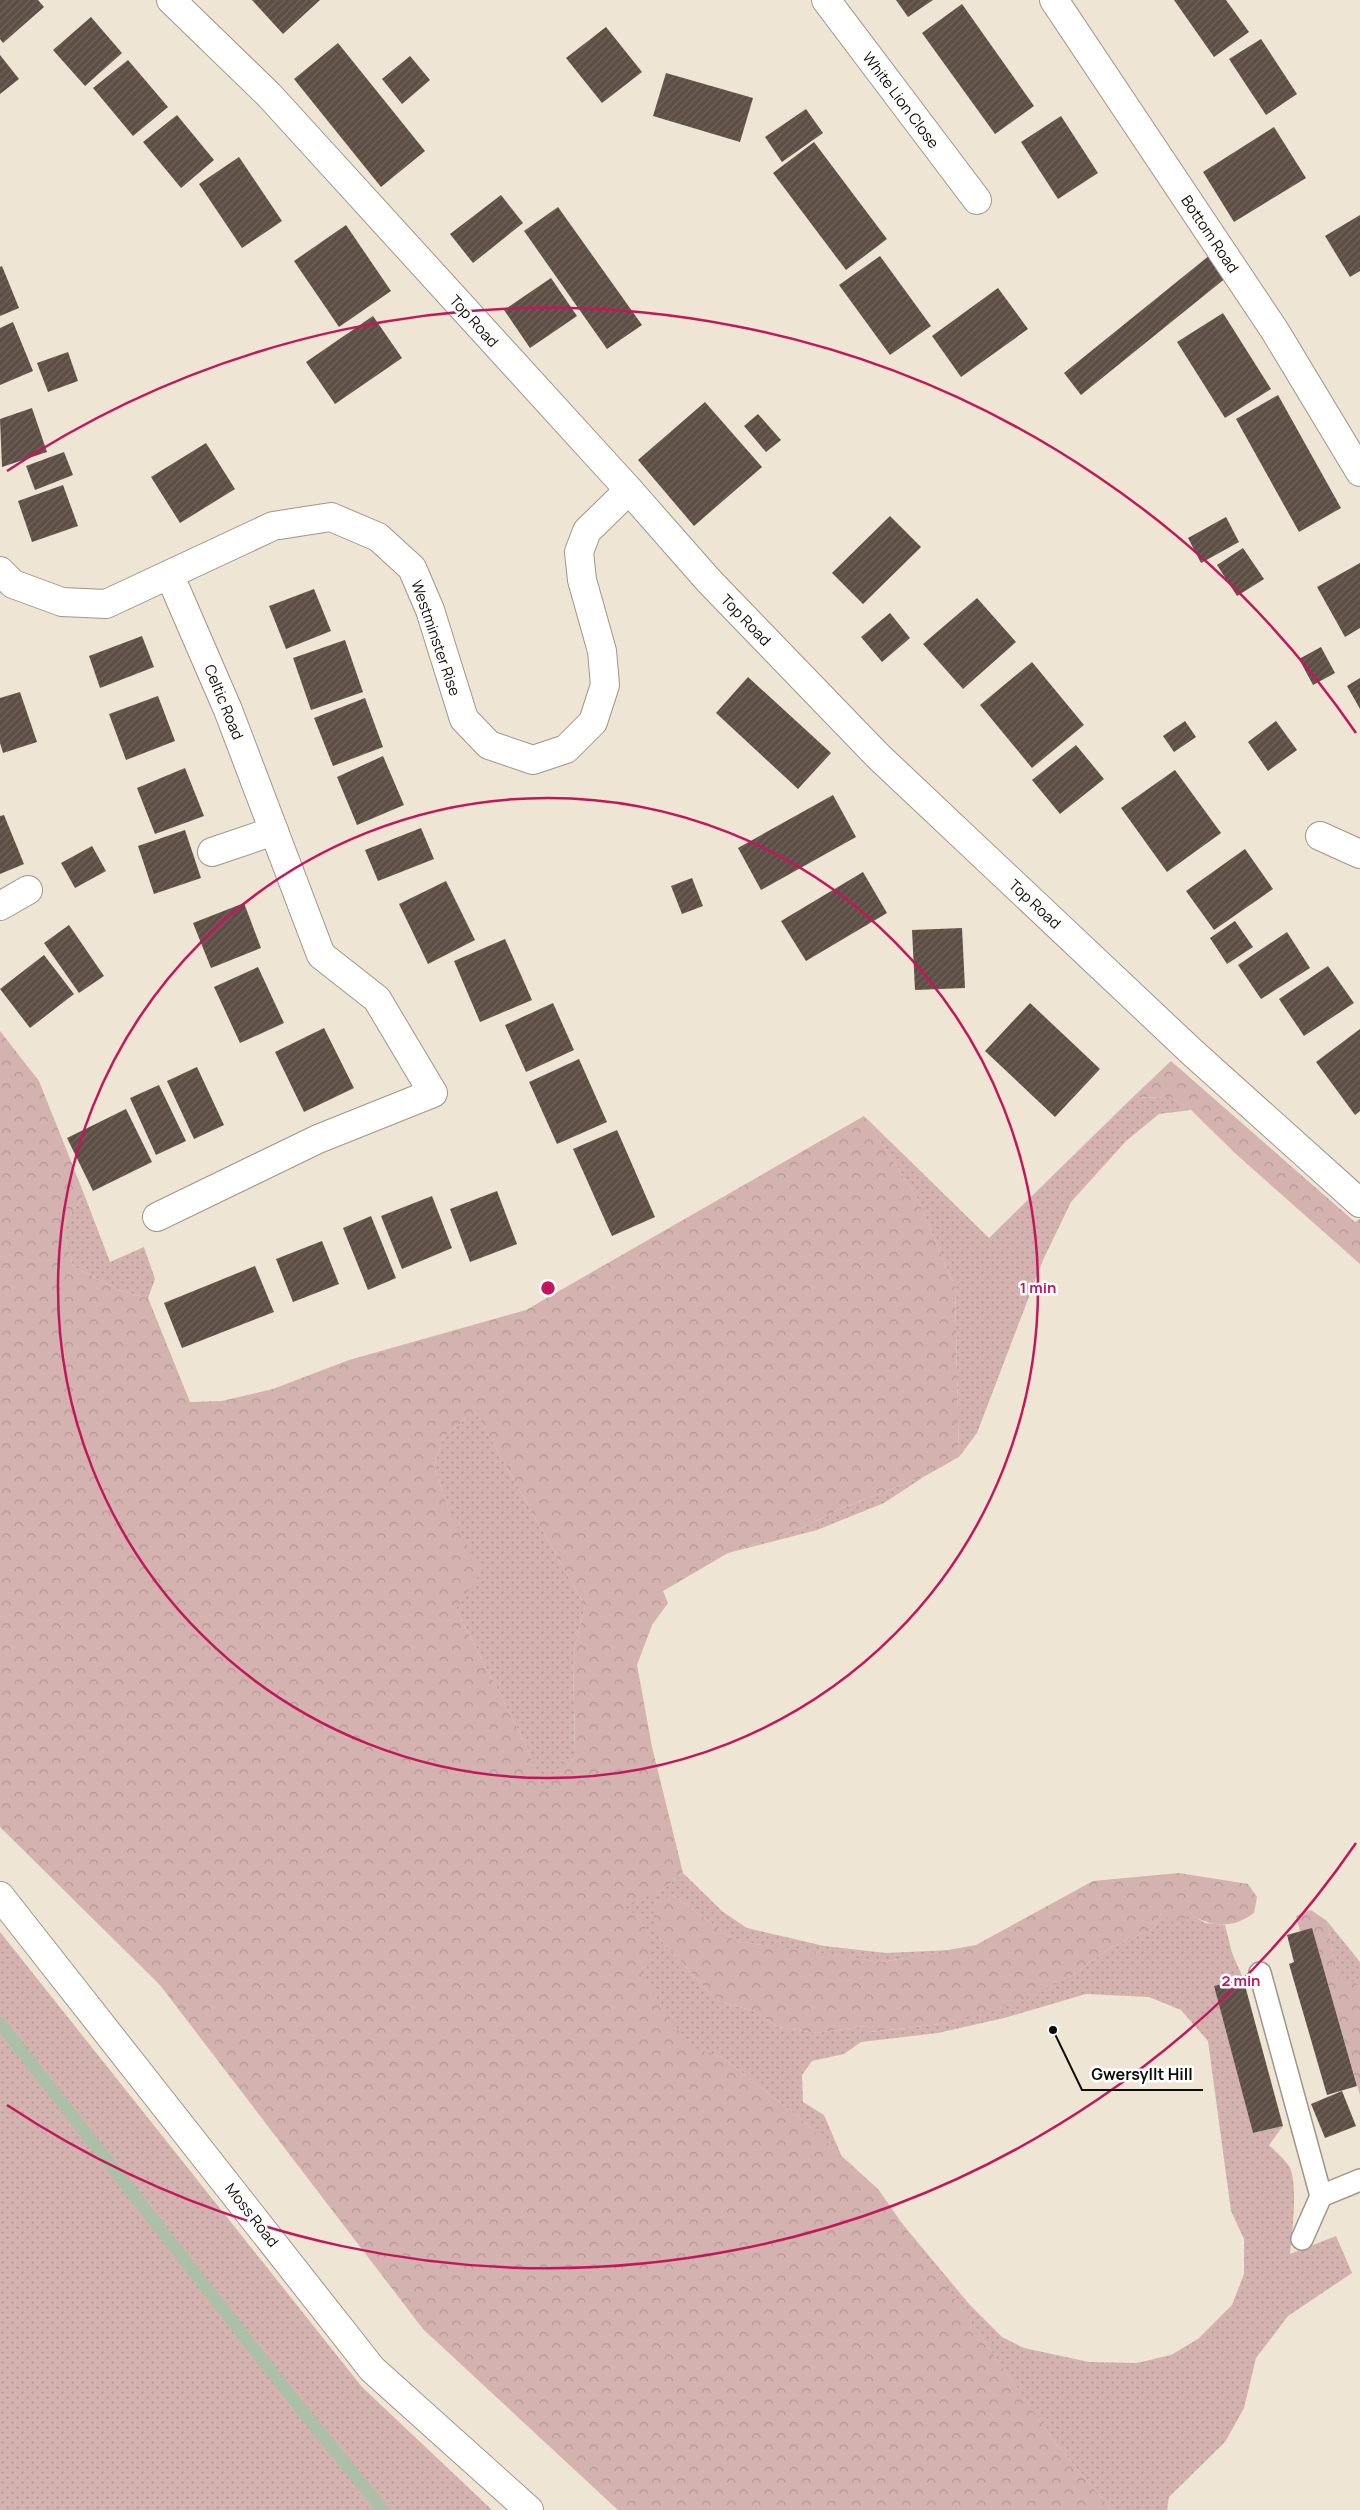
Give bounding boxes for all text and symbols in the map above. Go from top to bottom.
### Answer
street label: White Lion Close [858,48,944,153]
street label: Bottom Road [1176,191,1244,277]
street label: Top Road [445,290,503,352]
street label: Westminster Rise [406,577,466,699]
street label: Top Road [716,590,776,650]
street label: Celtic Road [199,661,249,743]
street label: Top Road [1004,874,1066,934]
text: 1 min [1020,1277,1056,1298]
centre of rings [539,1279,557,1297]
text: 2 min [1221,1970,1261,1991]
callout: Gwersyllt Hill [1082,2059,1203,2090]
text: Gwersyllt Hill [1091,2063,1193,2085]
street label: Moss Road [220,2179,284,2251]

